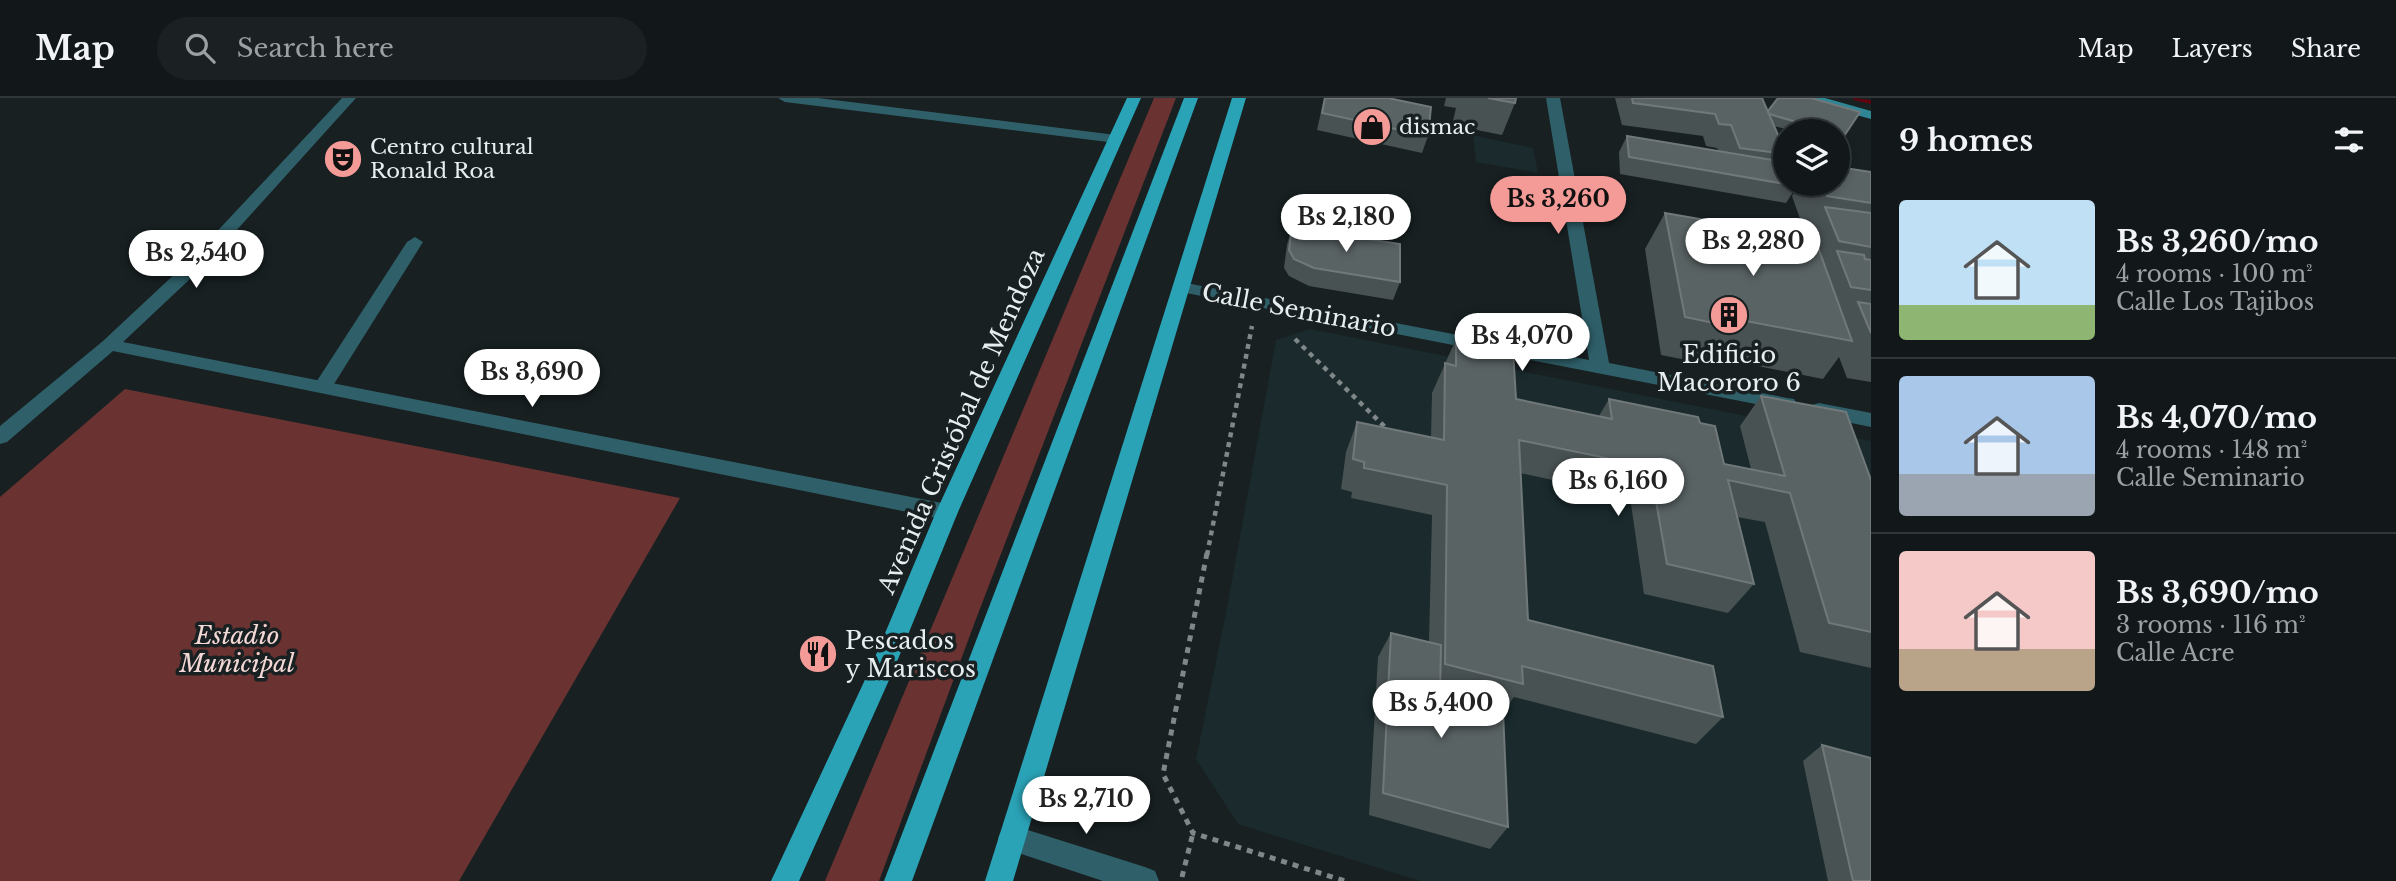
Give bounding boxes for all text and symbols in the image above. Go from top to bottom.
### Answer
search box [157,17,647,80]
text: Map [35,28,115,69]
icon: search [181,29,219,67]
text: Search here [237,32,394,64]
text: Map [2078,34,2134,63]
text: Layers [2172,34,2253,63]
text: Share [2291,34,2361,63]
shop icon: dismac [1351,106,1393,148]
place label: dismac [1399,114,1475,140]
map controls [1773,119,1850,196]
button: layers [1773,119,1850,196]
icon: filters [2330,121,2368,159]
text: 9 homes [1899,122,2033,159]
place label: Centro cultural Ronald Roa [370,134,534,184]
theatre icon: Centro cultural Ronald Roa [322,138,364,180]
pin: Bs 3,260 [1486,176,1630,236]
text: Bs 3,260 [1506,185,1610,213]
pin: Bs 2,180 [1274,194,1418,254]
text: Bs 2,180 [1297,203,1395,231]
pin: Bs 2,280 [1681,218,1825,278]
text: Bs 3,260/mo [2116,223,2319,260]
text: Bs 2,280 [1701,227,1805,255]
icon: home [1955,228,2039,312]
pin: Bs 2,540 [124,230,268,290]
text: Bs 2,540 [145,239,247,267]
street label: Avenida Cristóbal de Mendoza [871,243,1051,599]
text: 4 rooms · 100 m² [2116,260,2313,288]
street label: Calle Seminario [1199,277,1399,343]
text: Calle Los Tajibos [2116,288,2314,316]
building icon: Edificio Macororo 6 [1708,294,1750,336]
pin: Bs 4,070 [1450,314,1594,373]
text: Bs 4,070 [1471,322,1573,350]
place label: Edificio Macororo 6 [1657,340,1801,397]
pin: Bs 3,690 [460,350,604,409]
text: Bs 3,690 [480,358,584,386]
text: Bs 4,070/mo [2116,399,2317,436]
icon: home [1955,404,2039,488]
text: 4 rooms · 148 m² [2116,436,2307,464]
pin: Bs 6,160 [1546,458,1690,518]
text: Calle Seminario [2116,464,2305,492]
text: Bs 6,160 [1568,467,1668,495]
text: Bs 3,690/mo [2116,574,2319,611]
icon: home [1955,579,2039,663]
text: 3 rooms · 116 m² [2116,611,2306,639]
park label: Estadio Municipal [179,621,295,678]
place label: Pescados y Mariscos [845,626,976,683]
restaurant icon: Pescados y Mariscos [797,633,839,675]
text: Calle Acre [2116,639,2235,667]
pin: Bs 5,400 [1369,680,1513,740]
text: Bs 5,400 [1389,689,1493,717]
pin: Bs 2,710 [1014,776,1158,836]
text: Bs 2,710 [1038,785,1134,813]

